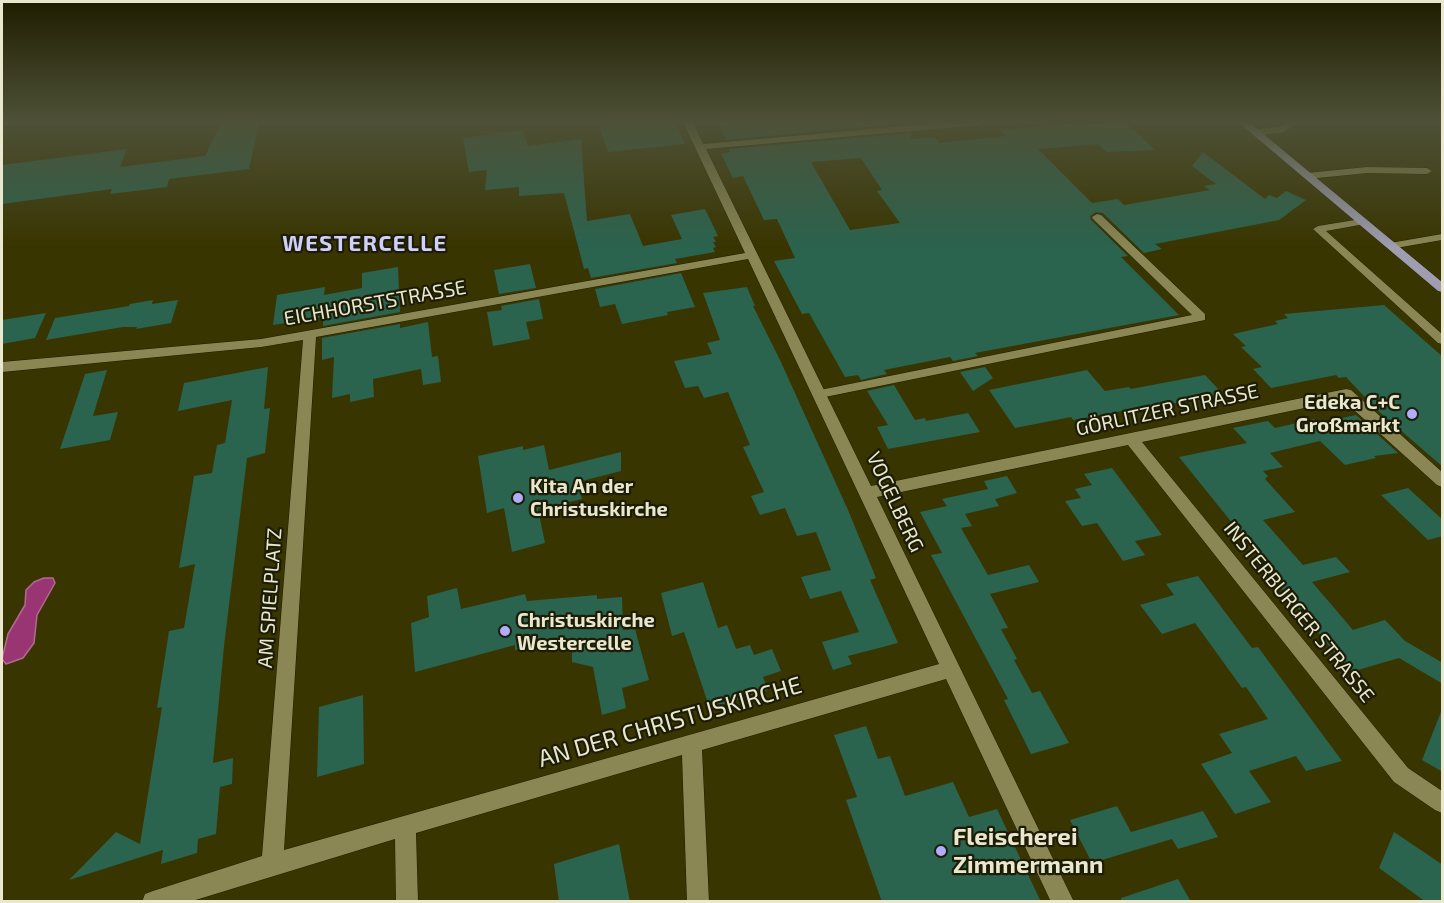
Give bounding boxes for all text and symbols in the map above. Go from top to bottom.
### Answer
district label: WESTERCELLE [282,231,448,257]
street label: EICHHORSTSTRASSE [282,275,468,331]
street label: GÖRLITZER STRASSE [1074,379,1260,441]
place label: Edeka C+C Großmarkt [1296,390,1400,437]
marker: Edeka C+C Großmarkt [1405,407,1419,421]
street label: VOGELBERG [861,448,929,556]
place label: Kita An der Christuskirche [530,474,668,521]
marker: Kita An der Christuskirche [511,491,525,505]
street label: INSTERBURGER STRASSE [1219,517,1379,707]
street label: AM SPIELPLATZ [253,527,287,669]
place label: Christuskirche Westercelle [517,608,655,655]
marker: Christuskirche Westercelle [498,624,512,638]
street label: AN DER CHRISTUSKIRCHE [535,671,805,773]
place label: Fleischerei Zimmermann [953,823,1103,879]
marker: Fleischerei Zimmermann [934,844,948,858]

